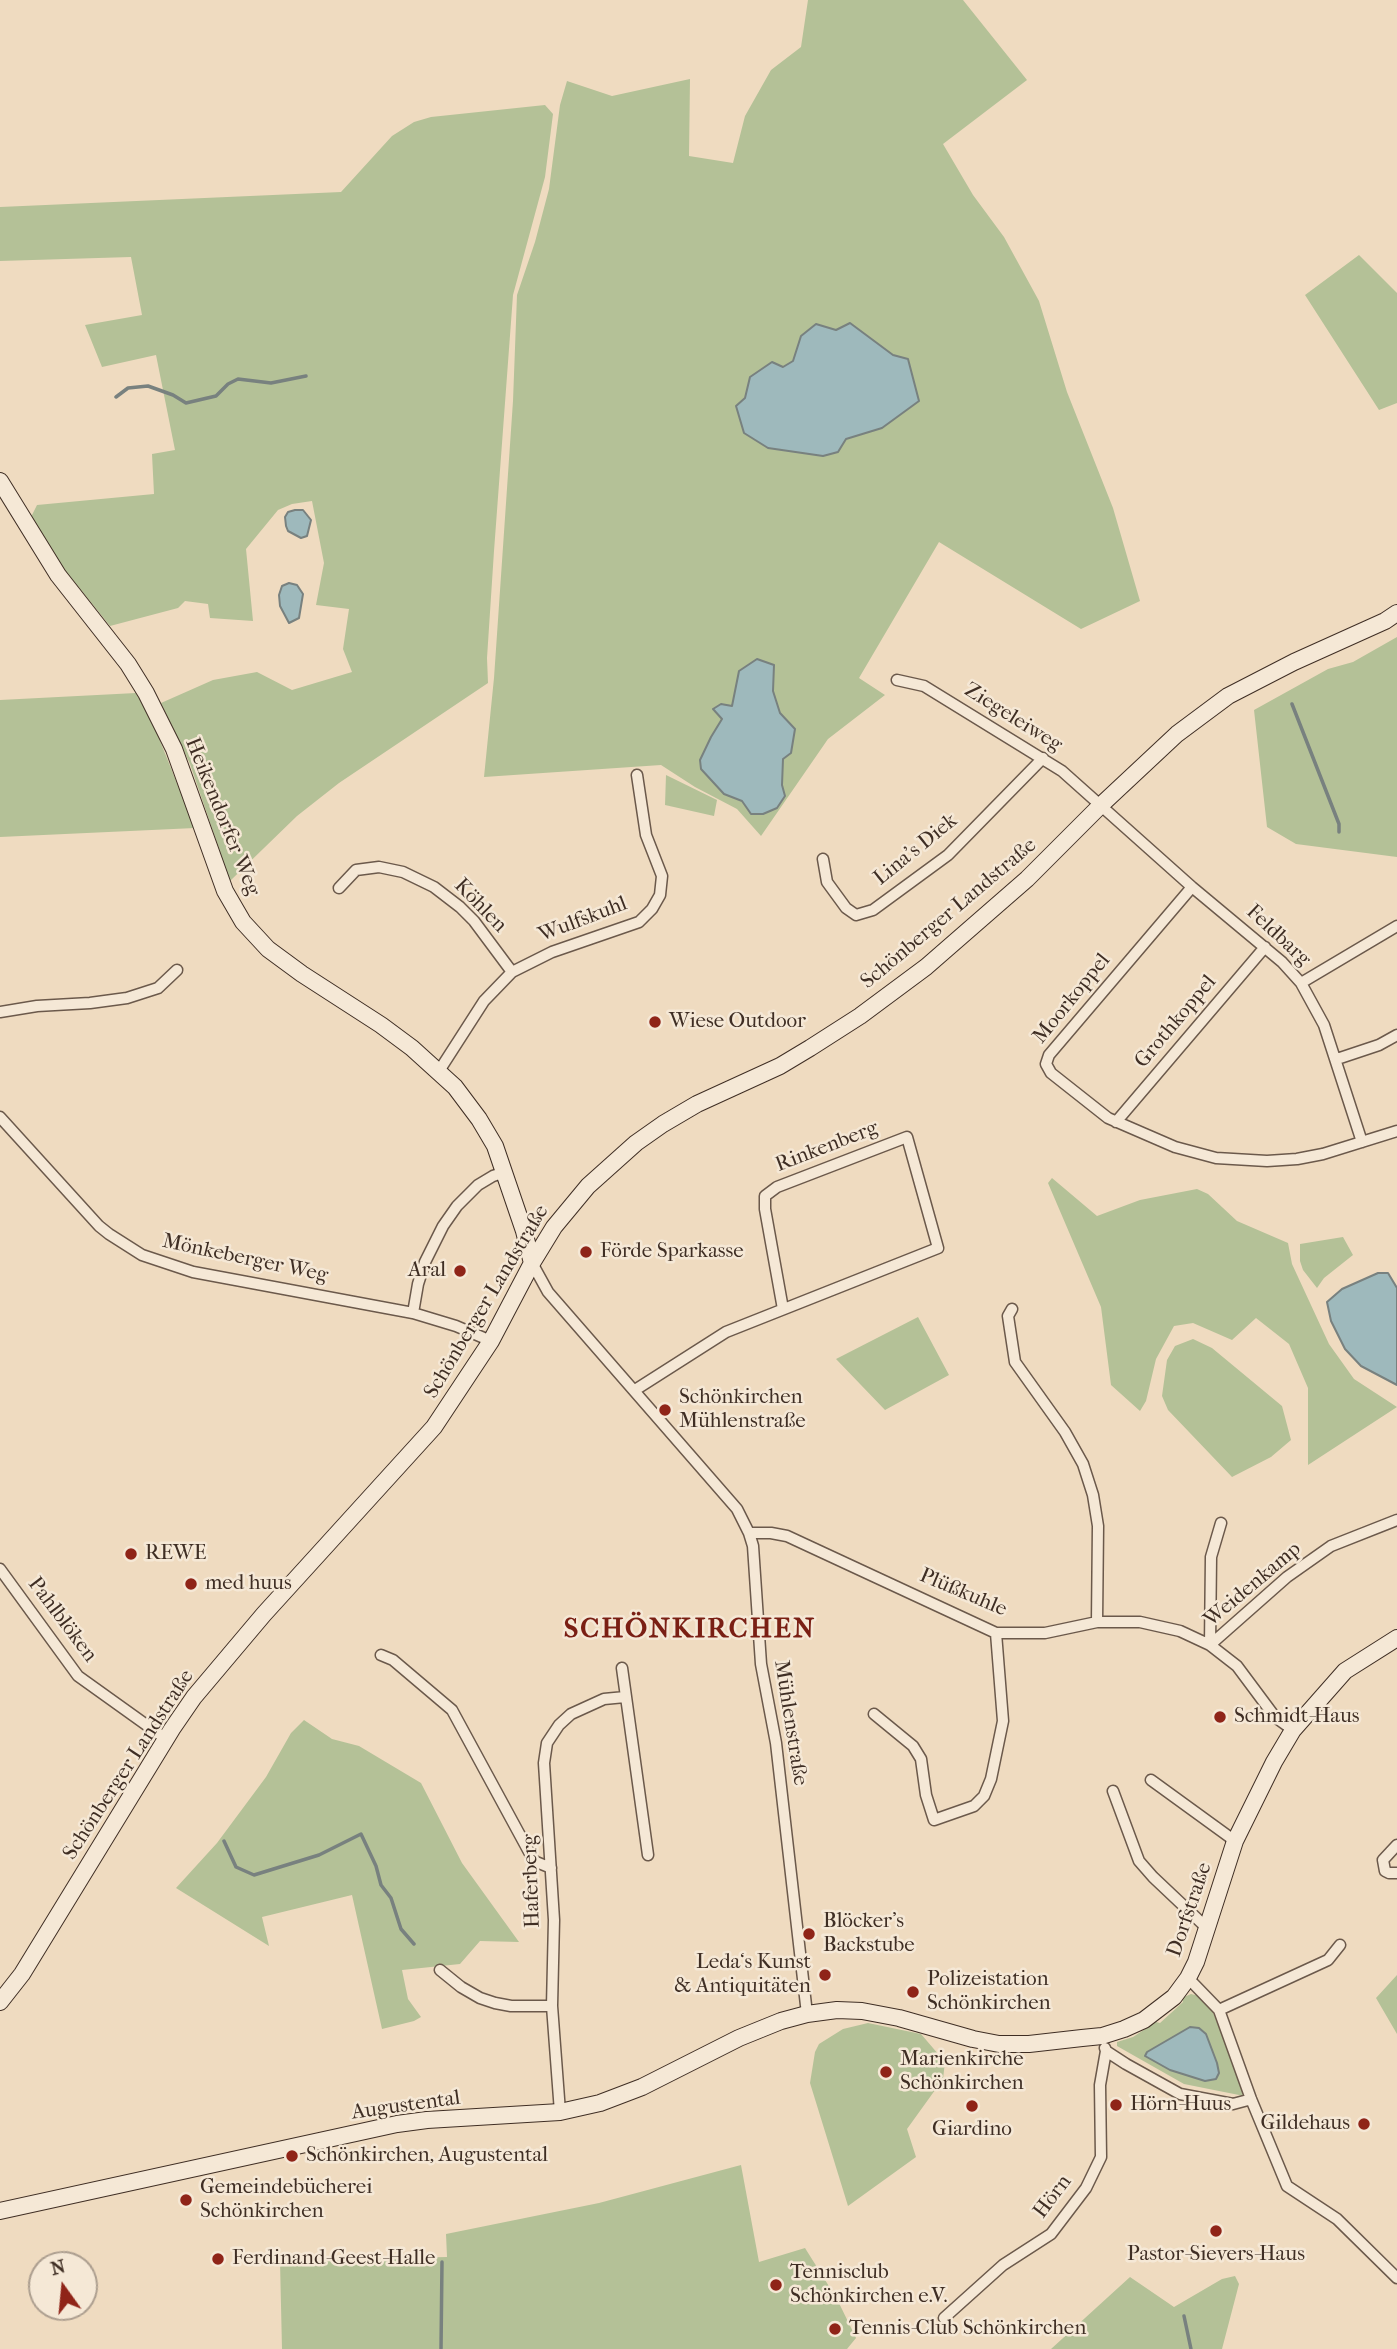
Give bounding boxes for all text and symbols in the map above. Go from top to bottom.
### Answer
street label: Ziegeleiweg [959,678,1067,758]
street label: Heikendorfer Weg [179,734,265,900]
street label: Lina's Diek [869,809,963,891]
street label: Schönberger Landstraße [856,833,1042,995]
street label: Köhlen [448,874,512,938]
street label: Wulfskuhl [535,892,631,948]
street label: Feldbarg [1240,900,1316,972]
street label: Moorkoppel [1028,949,1116,1049]
street label: Grothkoppel [1130,970,1222,1074]
place label: Wiese Outdoor [669,1009,806,1035]
marker: Wiese Outdoor [647,1014,663,1030]
street label: Rinkenberg [772,1116,882,1178]
street label: Schönberger Landstraße [419,1201,555,1403]
street label: Mönkeberger Weg [160,1229,330,1289]
place label: Förde Sparkasse [600,1239,744,1265]
marker: Förde Sparkasse [578,1244,594,1260]
place label: Aral [408,1258,446,1284]
marker: Aral [452,1263,468,1279]
place label: Schönkirchen Mühlenstraße [679,1385,806,1435]
marker: Schönkirchen Mühlenstraße [657,1402,673,1418]
street label: Weidenkamp [1199,1537,1307,1633]
place label: REWE [145,1541,206,1567]
marker: REWE [123,1546,139,1562]
street label: Plüßkuhle [916,1563,1010,1623]
place label: med huus [205,1571,292,1597]
street label: Pahlblöken [22,1573,102,1667]
marker: med huus [183,1576,199,1592]
district label: SCHÖNKIRCHEN [565,1613,815,1647]
street label: Mühlenstraße [768,1658,812,1788]
street label: Schönberger Landstraße [58,1665,200,1865]
place label: Schmidt-Haus [1234,1704,1360,1730]
marker: Schmidt-Haus [1212,1709,1228,1725]
street label: Haferberg [518,1834,546,1928]
street label: Dorfstraße [1162,1859,1218,1961]
place label: Blöcker's Backstube [823,1909,915,1959]
marker: Blöcker's Backstube [801,1926,817,1942]
place label: Leda‘s Kunst & Antiquitäten [674,1950,811,2000]
marker: Leda‘s Kunst & Antiquitäten [817,1967,833,1983]
place label: Polizeistation Schönkirchen [927,1967,1051,2017]
marker: Polizeistation Schönkirchen [905,1984,921,2000]
place label: Marienkirche Schönkirchen [900,2047,1024,2097]
marker: Marienkirche Schönkirchen [878,2064,894,2080]
street label: Augustental [350,2086,462,2126]
place label: Hörn-Huus [1130,2092,1231,2118]
marker: Hörn-Huus [1108,2097,1124,2113]
marker: Giardino [964,2098,980,2114]
place label: Gildehaus [1260,2111,1350,2137]
marker: Gildehaus [1356,2116,1372,2132]
place label: Giardino [932,2117,1012,2143]
place label: Schönkirchen, Augustental [306,2143,548,2169]
marker: Schönkirchen, Augustental [284,2148,300,2164]
street label: Hörn [1029,2170,1077,2224]
place label: Gemeindebücherei Schönkirchen [200,2175,372,2225]
marker: Gemeindebücherei Schönkirchen [178,2192,194,2208]
marker: Pastor-Sievers-Haus [1208,2223,1224,2239]
place label: Pastor-Sievers-Haus [1127,2242,1305,2268]
place label: Ferdinand-Geest-Halle [232,2246,435,2272]
north arrow [28,2251,98,2321]
marker: Ferdinand-Geest-Halle [210,2251,226,2267]
text: N [48,2255,68,2280]
place label: Tennisclub Schönkirchen e.V. [790,2260,948,2310]
marker: Tennisclub Schönkirchen e.V. [768,2277,784,2293]
place label: Tennis-Club Schönkirchen [849,2316,1086,2342]
marker: Tennis-Club Schönkirchen [827,2321,843,2337]

